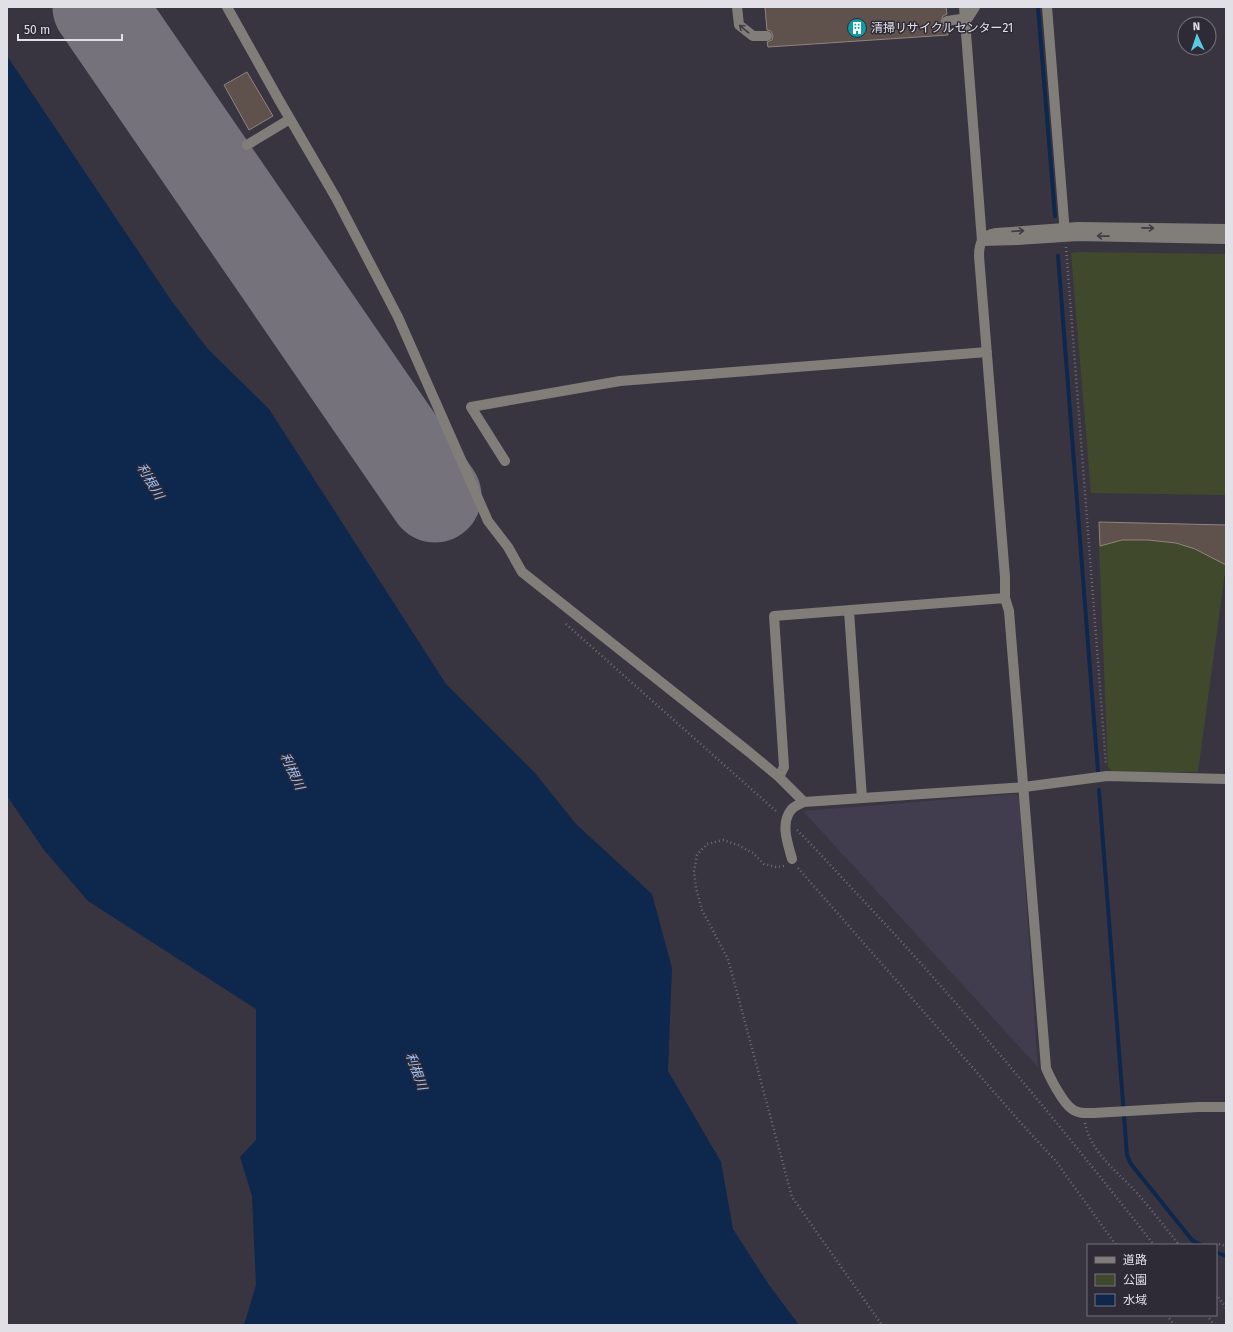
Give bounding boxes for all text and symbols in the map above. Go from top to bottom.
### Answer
scale bar [18,16,122,42]
north arrow [1177,16,1217,56]
building icon: 清掃リサイクルセンター21 [846,17,868,39]
text: N [1193,20,1200,33]
place label: 清掃リサイクルセンター21 [871,21,1013,35]
text: 50 m [24,23,50,37]
one-way arrow [739,25,750,34]
one-way arrow [1141,224,1154,232]
one-way arrow [1011,228,1024,235]
one-way arrow [1097,232,1110,240]
water label: 利根川 [134,461,168,504]
water label: 利根川 [278,750,308,794]
water label: 利根川 [403,1050,431,1094]
legend [1087,1244,1217,1316]
text: 道路 [1123,1253,1147,1267]
text: 公園 [1123,1273,1147,1287]
text: 水域 [1123,1293,1147,1307]

